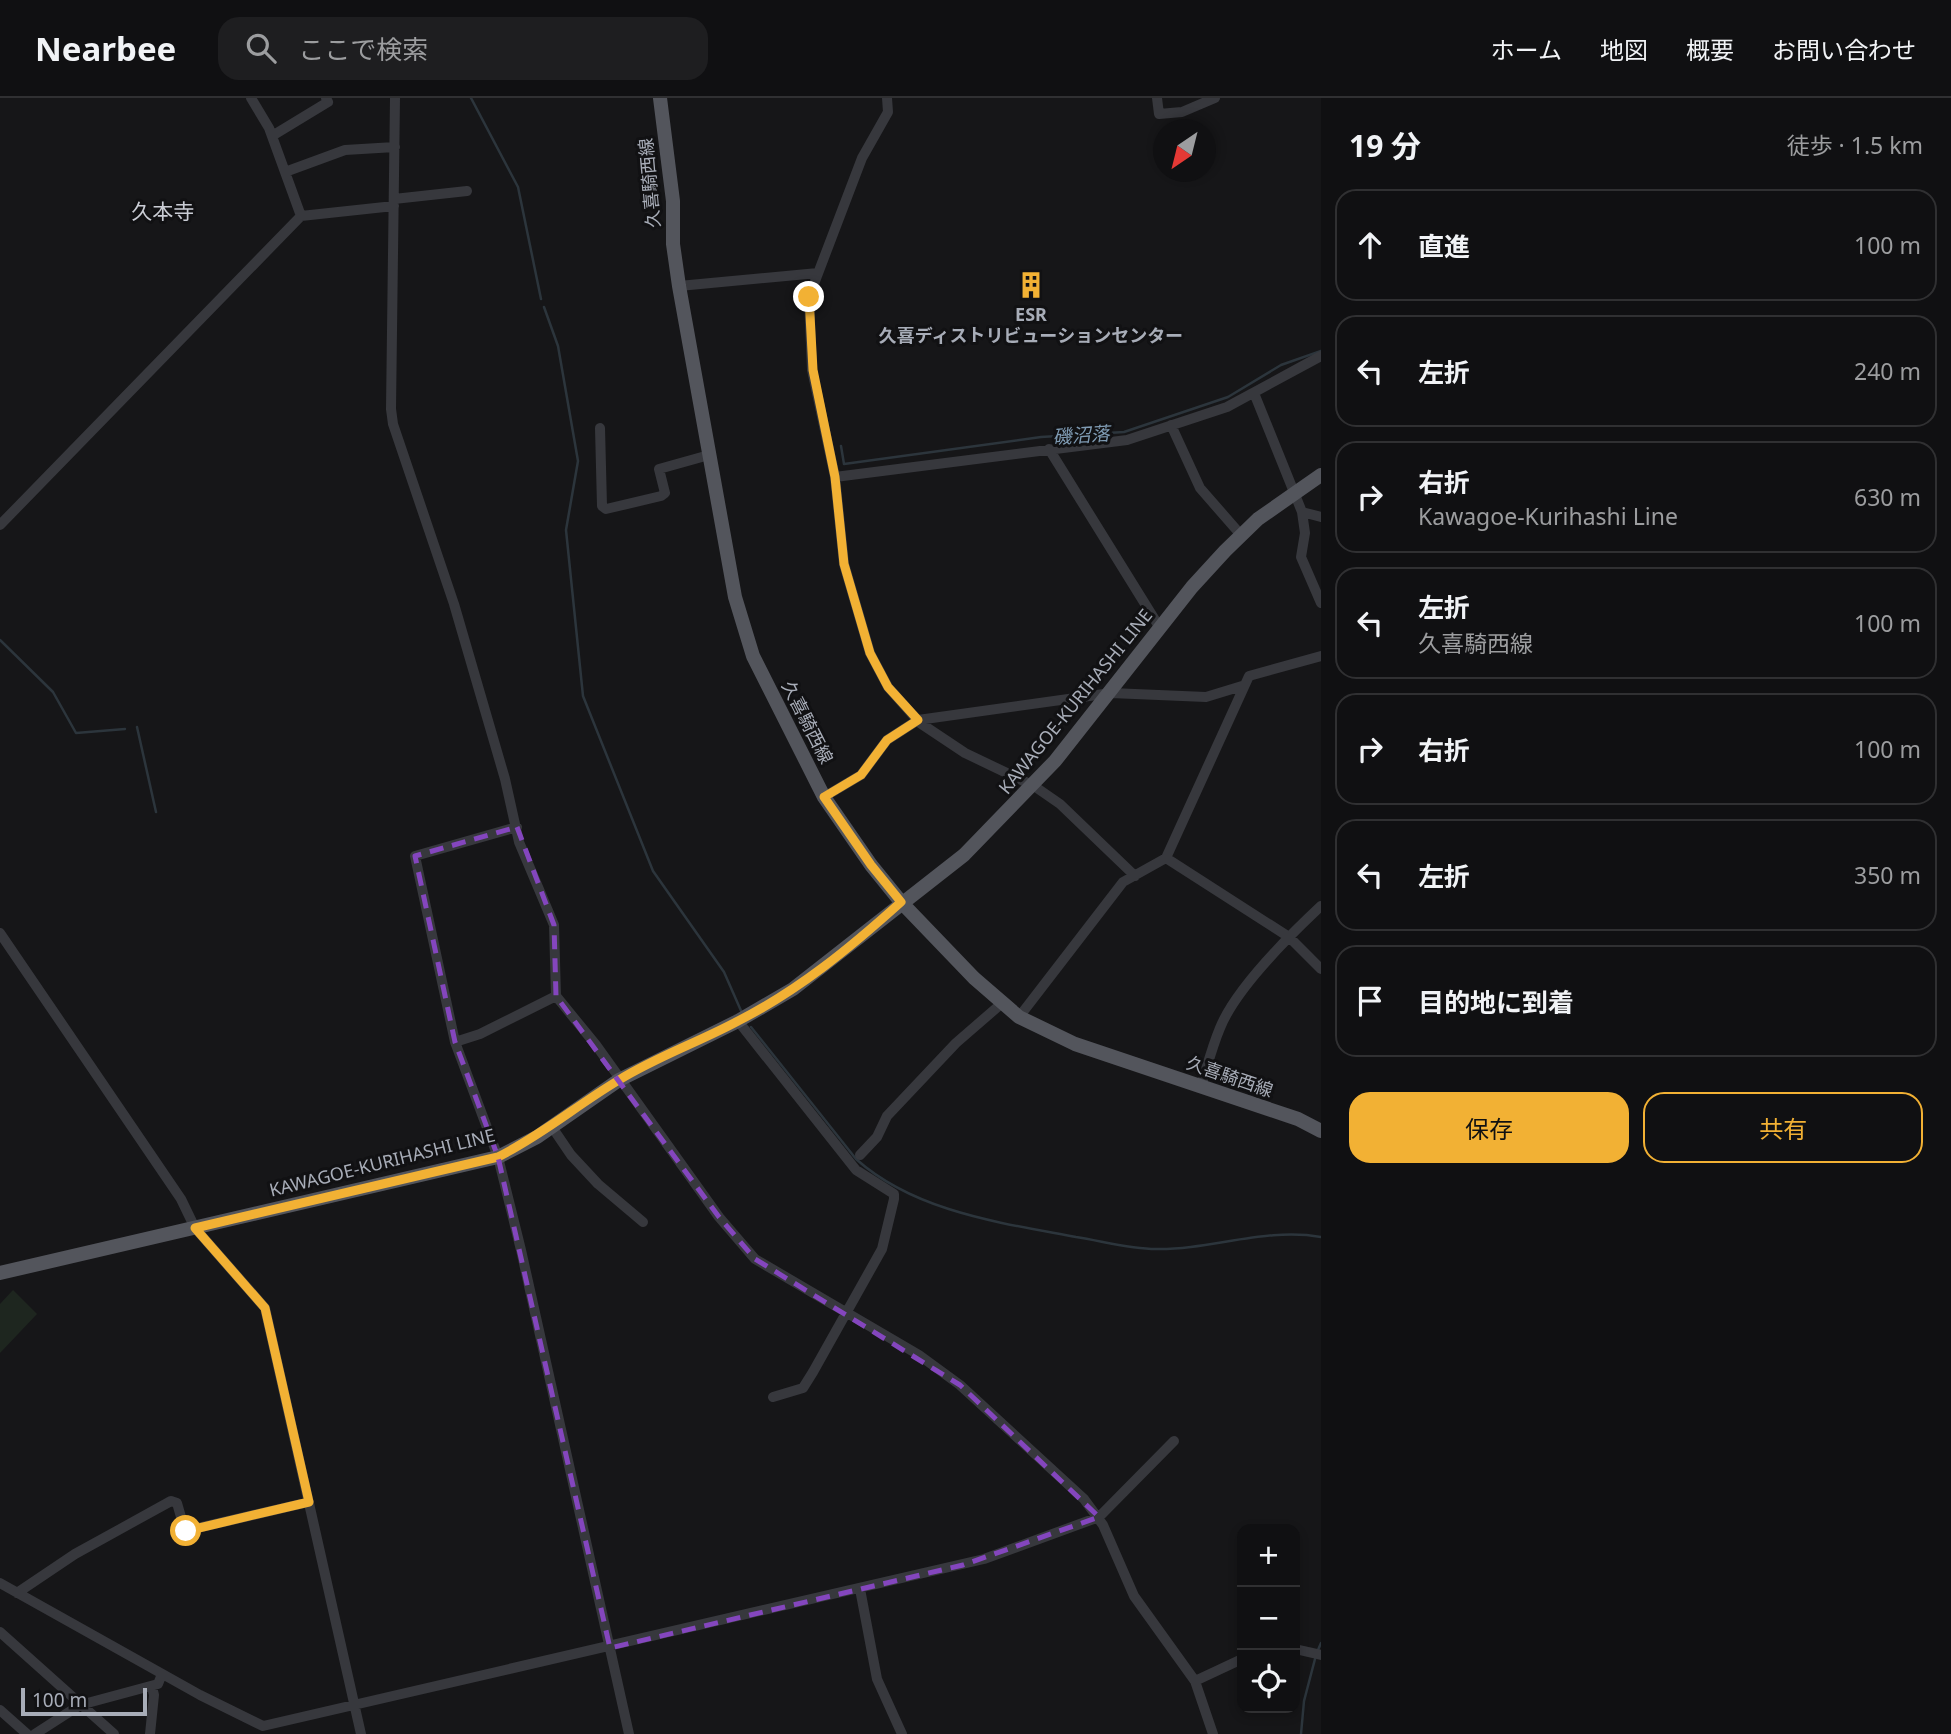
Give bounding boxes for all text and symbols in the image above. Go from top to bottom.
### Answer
search box [218,17,708,80]
text: Nearbee [35,26,176,71]
icon: search [242,29,280,67]
text: ここで検索 [298,31,428,67]
text: ホーム [1491,33,1562,66]
text: 地図 [1600,33,1648,66]
text: 概要 [1686,33,1734,66]
text: お問い合わせ [1772,33,1916,66]
north arrow [1153,119,1216,182]
text: 19 分 [1349,125,1421,166]
text: 徒歩 · 1.5 km [1787,129,1923,161]
street label: 久喜騎西線 [633,137,665,229]
district label: 久本寺 [132,197,195,225]
icon: ahead [1351,226,1389,264]
text: 直進 [1418,228,1470,264]
text: 100 m [1854,229,1921,261]
building icon: ESR 久喜ディストリビューションセンター [1016,270,1046,300]
route end [793,281,824,312]
place label: ESR 久喜ディストリビューションセンター [879,302,1183,347]
icon: left [1351,352,1389,390]
text: 左折 [1418,354,1470,390]
text: 240 m [1854,355,1921,387]
water label: 磯沼落 [1052,420,1113,450]
text: 右折 [1418,464,1470,500]
icon: right [1351,478,1389,516]
text: 630 m [1854,481,1921,513]
text: Kawagoe-Kurihashi Line [1418,500,1678,532]
text: 左折 [1418,589,1470,625]
street label: KAWAGOE-KURIHASHI LINE [993,603,1157,799]
icon: left [1351,604,1389,642]
text: 100 m [1854,607,1921,639]
text: 久喜騎西線 [1418,627,1533,659]
street label: 久喜騎西線 [777,676,839,768]
icon: right [1351,730,1389,768]
text: 右折 [1418,732,1470,768]
text: 100 m [1854,733,1921,765]
icon: left [1351,856,1389,894]
text: 左折 [1418,858,1470,894]
text: 350 m [1854,859,1921,891]
icon: arrive [1351,982,1389,1020]
text: 目的地に到着 [1418,984,1574,1020]
street label: 久喜騎西線 [1184,1050,1276,1102]
button: 保存 [1349,1092,1629,1163]
button: 共有 [1643,1092,1923,1163]
street label: KAWAGOE-KURIHASHI LINE [267,1122,497,1202]
route start [170,1515,201,1546]
map controls [1237,1524,1300,1713]
button: + [1237,1524,1300,1587]
button: − [1237,1587,1300,1650]
button: locate [1237,1650,1300,1713]
scale bar [21,1685,147,1717]
text: 100 m [32,1687,87,1713]

